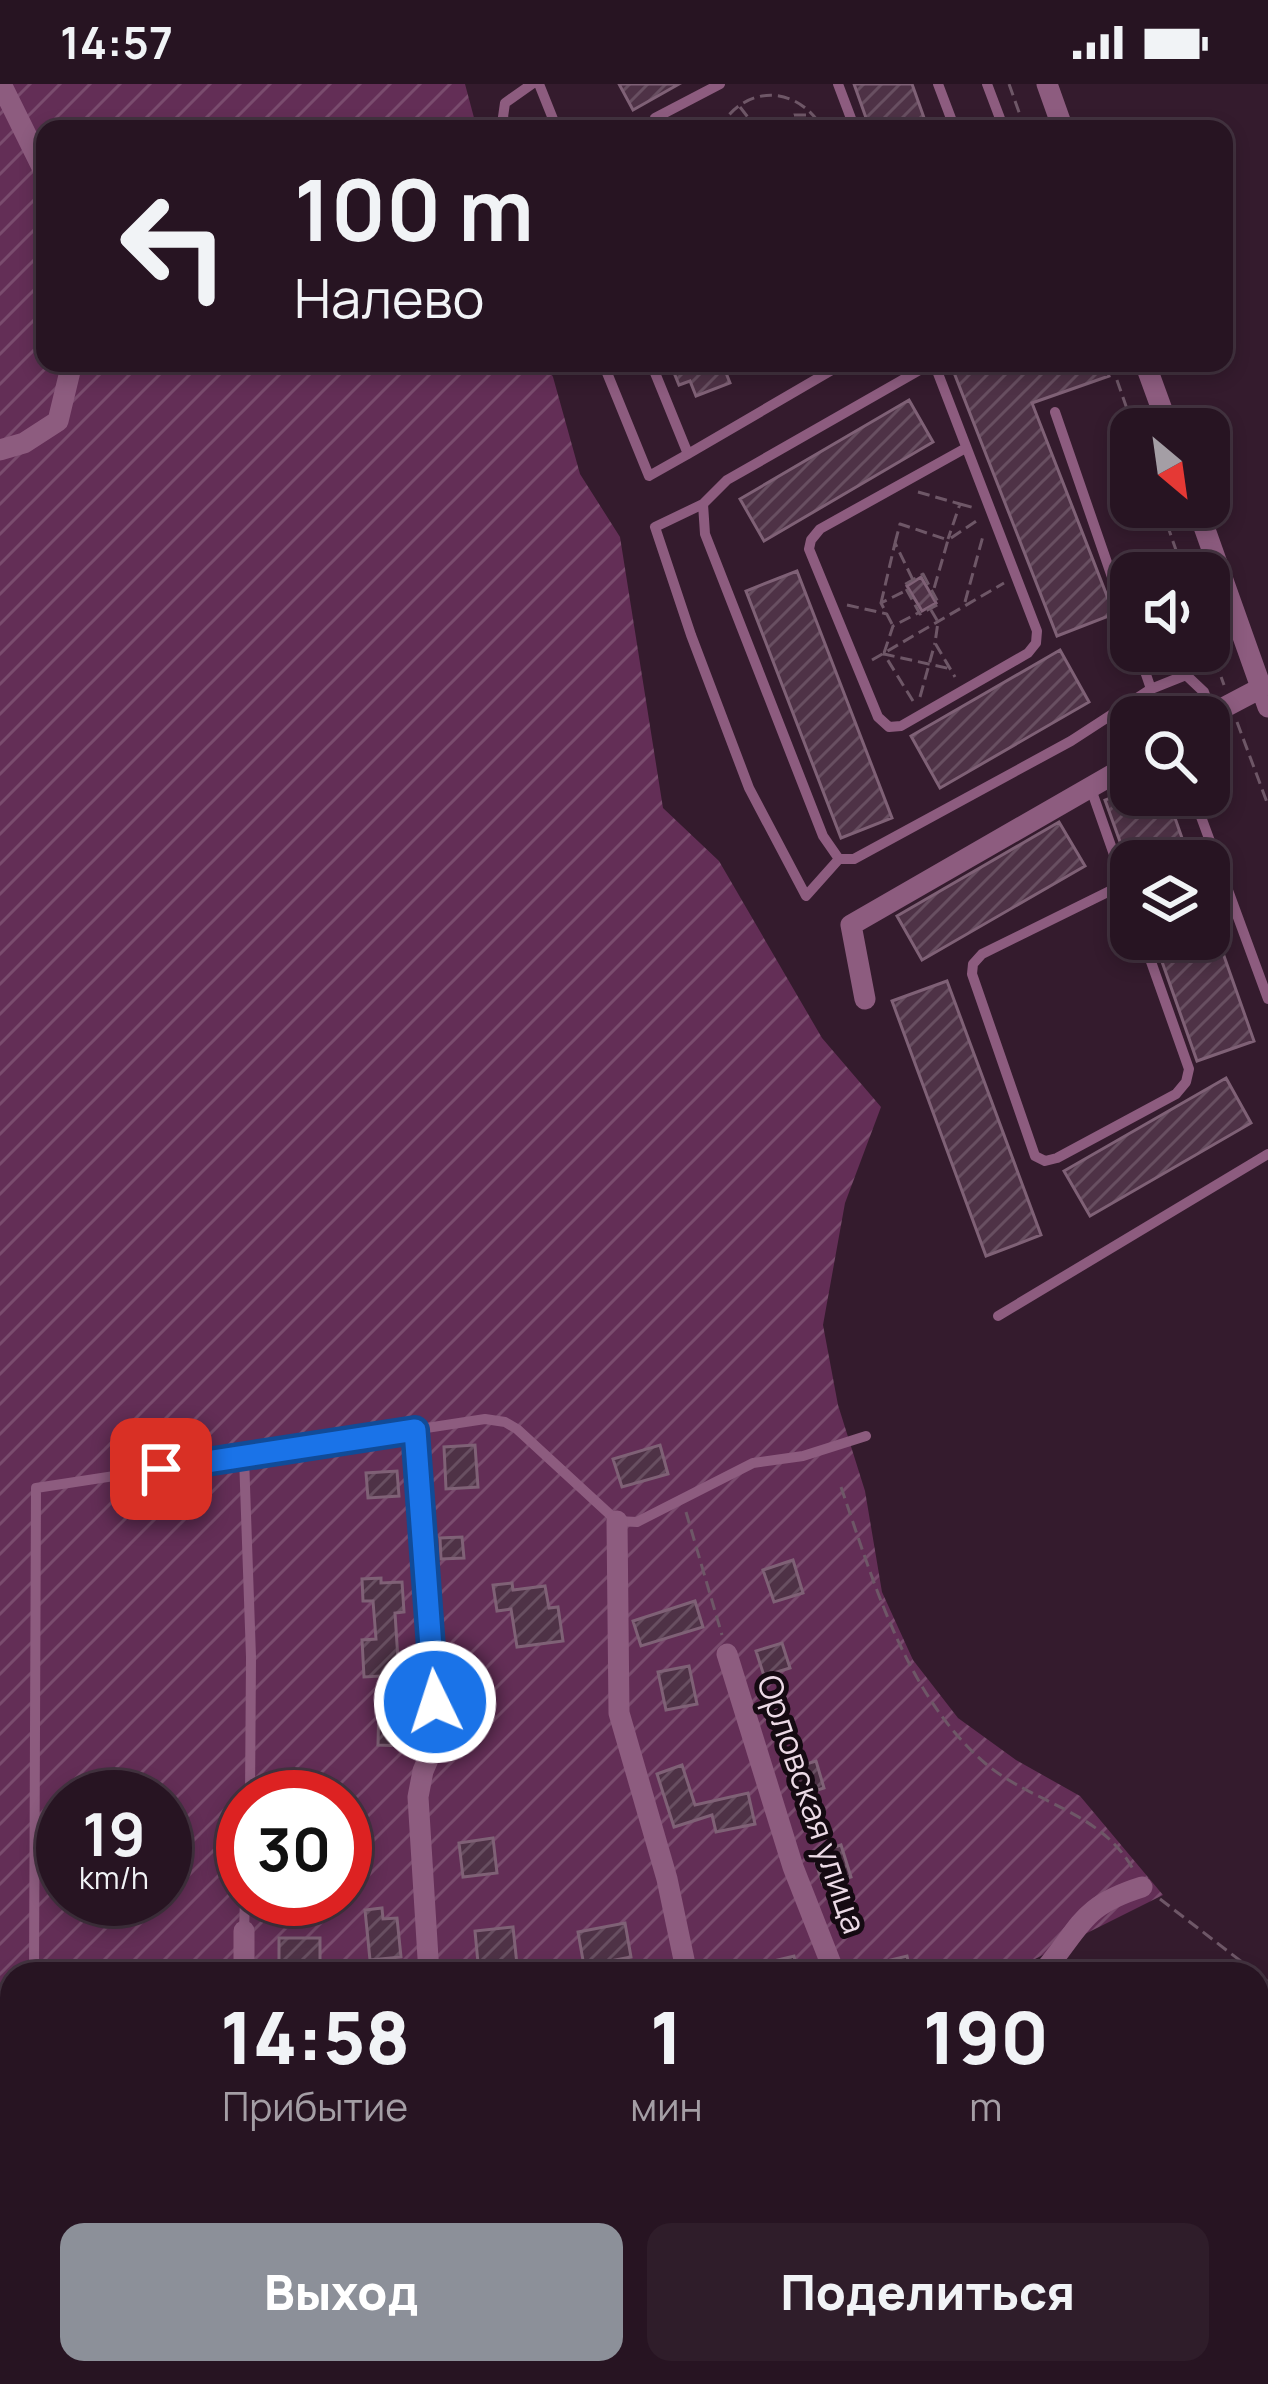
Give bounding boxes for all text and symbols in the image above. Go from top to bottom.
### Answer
text: 14:57 [60,11,173,73]
text: 100 m [294,151,534,266]
icon: left [96,168,252,324]
text: Налево [294,260,484,334]
north arrow [1110,408,1230,528]
map controls [1110,408,1230,960]
button: sound [1110,552,1230,672]
button: search [1110,696,1230,816]
button: layers [1110,840,1230,960]
pin [110,1418,212,1520]
icon: arrive [128,1436,194,1502]
position arrow [372,1639,498,1765]
street label: Орловская улица [747,1669,878,1939]
speed limit sign: 30 [216,1770,372,1926]
text: 19 [82,1792,146,1874]
text: km/h [79,1857,149,1898]
text: 14:58 [220,1987,410,2086]
text: 1 [650,1987,683,2086]
text: 190 [923,1987,1049,2086]
text: Прибытие [222,2079,408,2133]
text: мин [630,2079,703,2133]
text: m [969,2079,1002,2133]
button: Выход [60,2223,623,2361]
button: Поделиться [647,2223,1209,2361]

